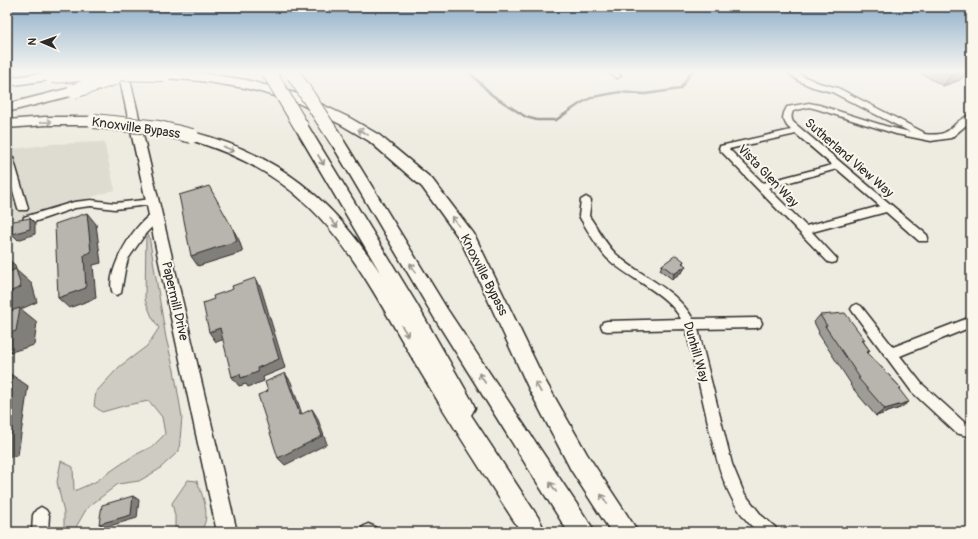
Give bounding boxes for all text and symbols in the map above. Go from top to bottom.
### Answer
north arrow [22,22,62,62]
text: N [26,37,39,46]
street label: Knoxville Bypass [91,114,181,142]
street label: Sutherland View Way [801,115,897,201]
one-way arrow [39,118,52,125]
one-way arrow [357,127,369,135]
street label: Vista Glen Way [734,141,802,211]
one-way arrow [223,145,235,153]
one-way arrow [317,154,325,165]
one-way arrow [451,216,460,227]
one-way arrow [329,217,338,228]
street label: Knoxville Bypass [457,232,511,318]
street label: Papermill Drive [158,260,192,343]
one-way arrow [409,262,417,274]
street label: Dunhill Way [680,320,712,384]
one-way arrow [402,325,410,337]
one-way arrow [478,372,486,384]
one-way arrow [534,381,542,393]
one-way arrow [549,482,557,493]
one-way arrow [600,494,608,505]

